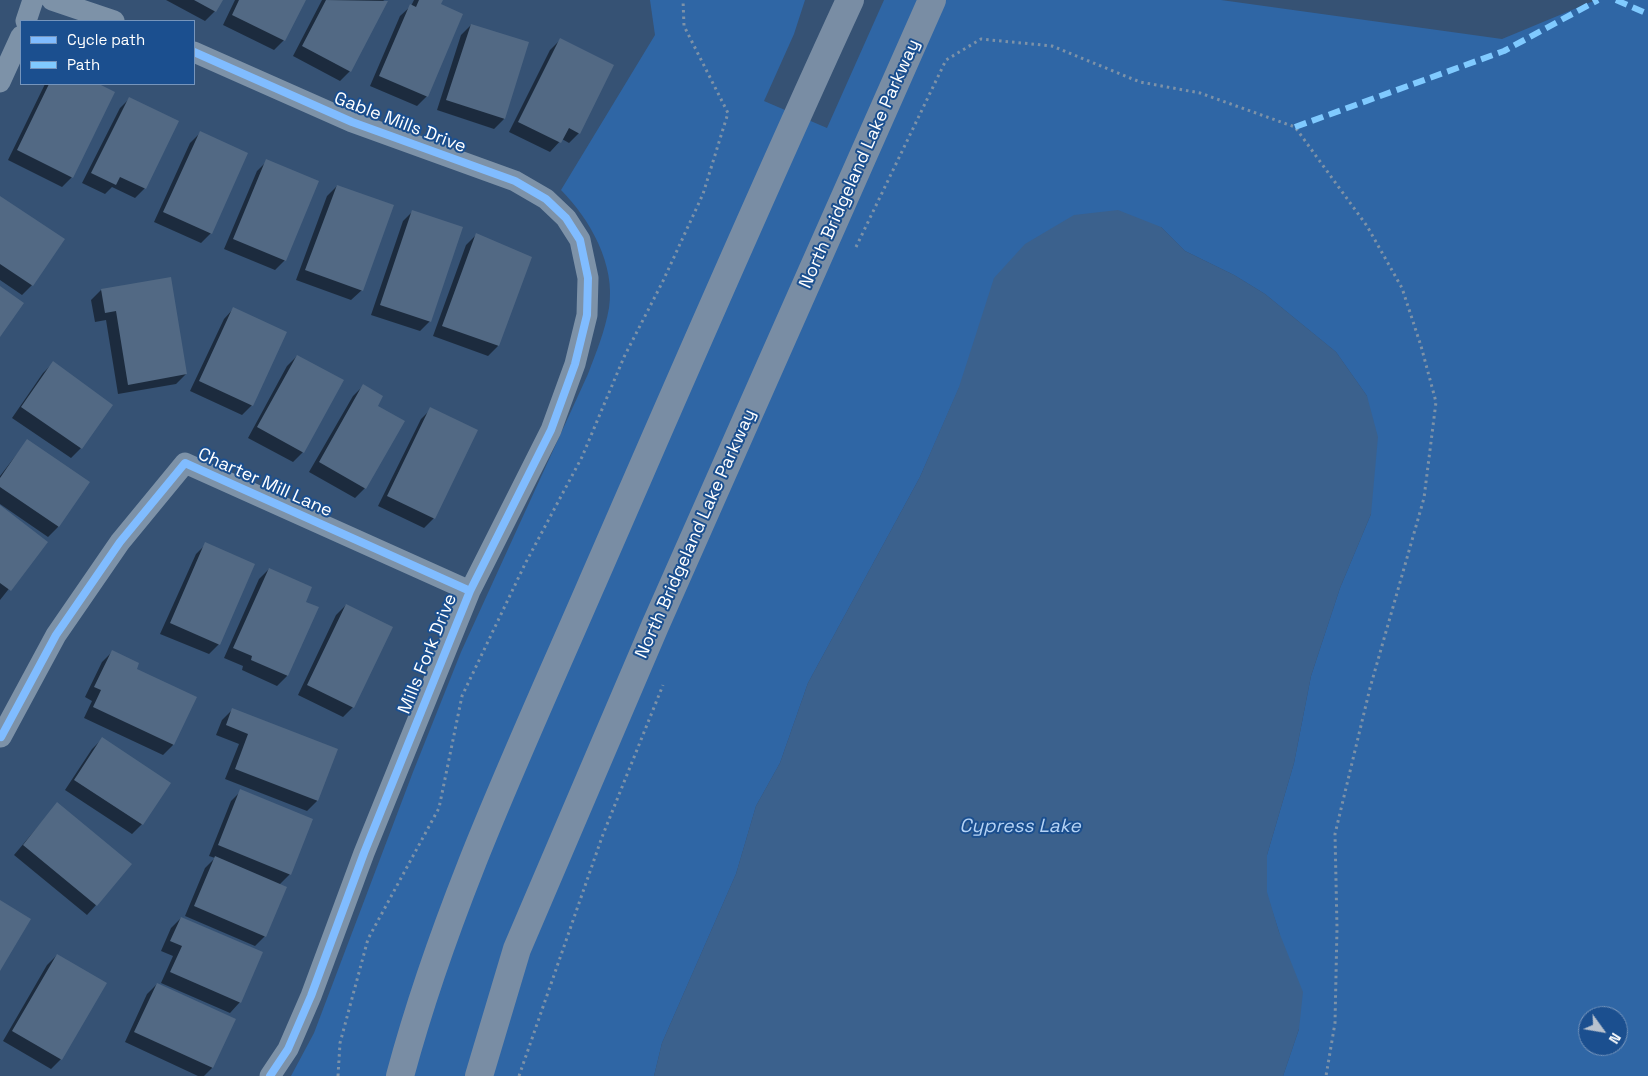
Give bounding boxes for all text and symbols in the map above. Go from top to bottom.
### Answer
legend [20,20,195,85]
text: Cycle path [67,30,145,49]
street label: North Bridgeland Lake Parkway [795,36,925,292]
text: Path [67,55,100,74]
street label: Gable Mills Drive [331,88,469,158]
street label: North Bridgeland Lake Parkway [631,406,761,662]
street label: Charter Mill Lane [194,444,336,522]
street label: Mills Fork Drive [394,591,462,717]
water label: Cypress Lake [959,816,1081,838]
north arrow [1578,1006,1628,1056]
text: N [1605,1030,1625,1047]

